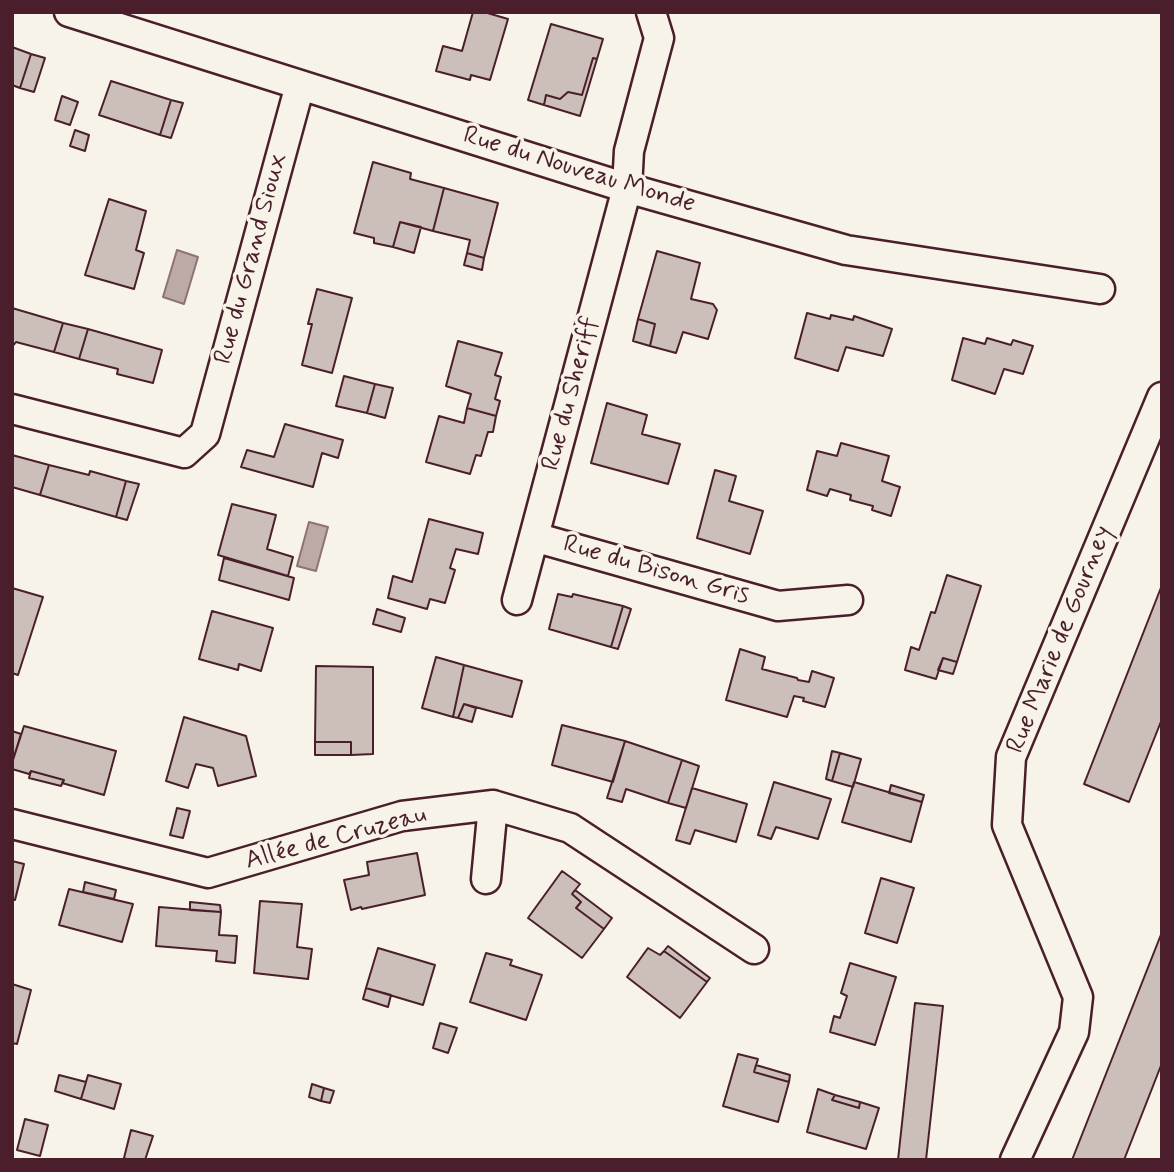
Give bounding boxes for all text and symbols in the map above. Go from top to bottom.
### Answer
street label: Rue du Nouveau Monde [459,121,699,221]
street label: Rue du Grand Sioux [209,150,295,368]
street label: Rue du Sheriff [537,314,607,474]
street label: Rue Marie de Gourney [1001,522,1121,758]
street label: Rue du Bison Gris [559,530,753,612]
street label: Allée de Cruzeau [242,800,430,878]

